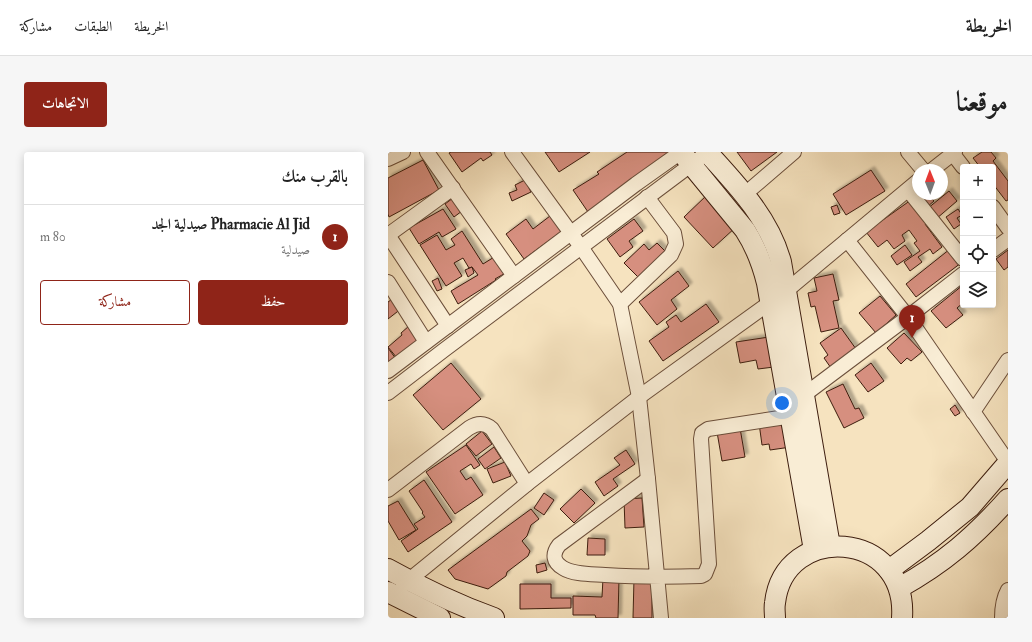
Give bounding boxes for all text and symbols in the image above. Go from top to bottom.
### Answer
text: الخريطة [966,14,1012,38]
text: مشاركة [20,18,52,35]
text: الطبقات [74,18,112,35]
text: الخريطة [134,18,168,35]
button: الاتجاهات [24,82,107,127]
text: موقعنا [956,85,1008,120]
north arrow [912,164,948,200]
map controls [960,164,996,308]
button: + [960,164,996,200]
text: بالقرب منك [282,166,348,187]
button: − [960,200,996,236]
text: Pharmacie Al Jid صيدلية الجد [151,215,310,234]
text: 80 m [40,229,66,245]
text: 1 [333,229,337,245]
button: locate [960,236,996,272]
text: صيدلية [281,242,310,258]
button: layers [960,272,996,308]
button: مشاركة [40,280,190,325]
button: حفظ [198,280,348,325]
pin: 1 [899,305,925,338]
your location [772,393,792,413]

